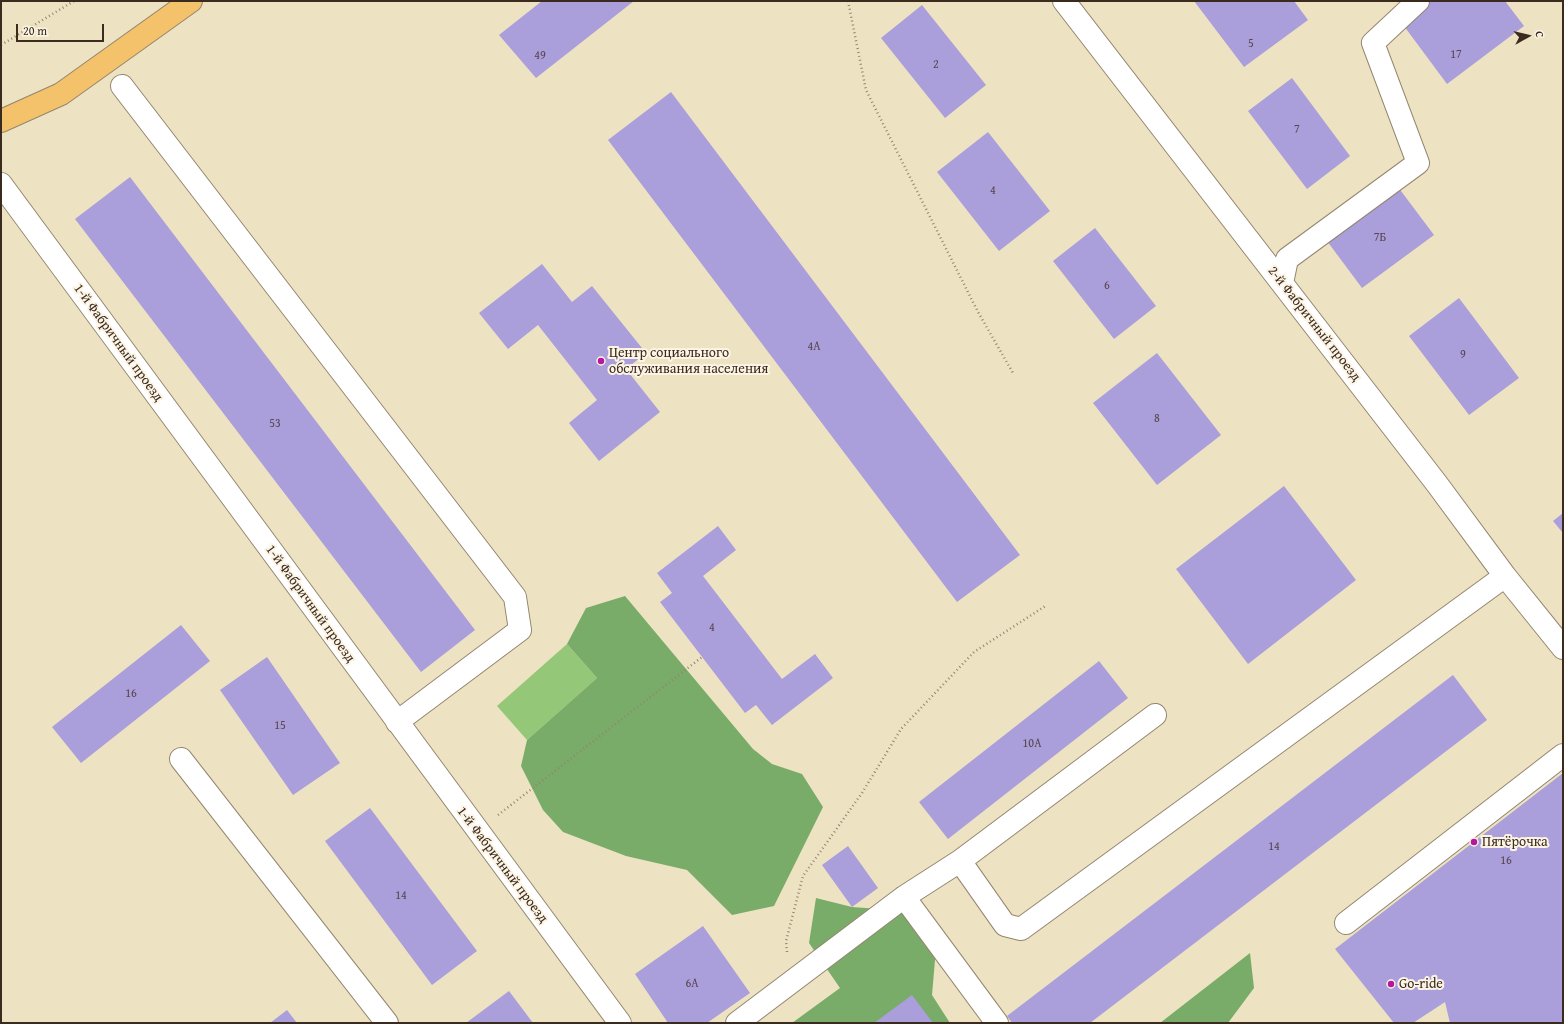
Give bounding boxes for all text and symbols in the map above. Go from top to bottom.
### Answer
scale bar [18,16,106,42]
north arrow [1508,16,1548,56]
text: 20 m [23,22,47,39]
text: С [1532,30,1548,39]
house number: 5 [1248,37,1254,51]
house number: 17 [1450,48,1462,62]
house number: 49 [534,49,546,63]
house number: 2 [933,58,939,72]
house number: 7 [1294,123,1300,137]
house number: 4 [990,184,996,198]
house number: 7Б [1374,231,1386,245]
street label: 2-й Фабричный проезд [1264,263,1364,385]
house number: 6 [1104,279,1110,293]
street label: 1-й Фабричный проезд [70,281,166,405]
house number: 4А [807,340,821,354]
place label: Центр социального обслуживания населения [609,345,768,378]
house number: 9 [1460,348,1466,362]
marker: Центр социального обслуживания населения [596,356,606,366]
house number: 8 [1154,412,1160,426]
house number: 53 [269,417,281,431]
street label: 1-й Фабричный проезд [262,542,358,666]
house number: 4 [709,621,715,635]
house number: 16 [125,687,137,701]
house number: 15 [274,719,286,733]
house number: 10А [1023,737,1041,751]
street label: 1-й Фабричный проезд [453,803,551,927]
place label: Пятёрочка [1482,834,1548,850]
marker: Пятёрочка [1469,837,1479,847]
house number: 14 [1268,840,1280,854]
house number: 16 [1500,854,1512,868]
house number: 14 [395,889,407,903]
place label: Go-ride [1399,976,1443,992]
house number: 6А [685,977,699,991]
marker: Go-ride [1386,979,1396,989]

